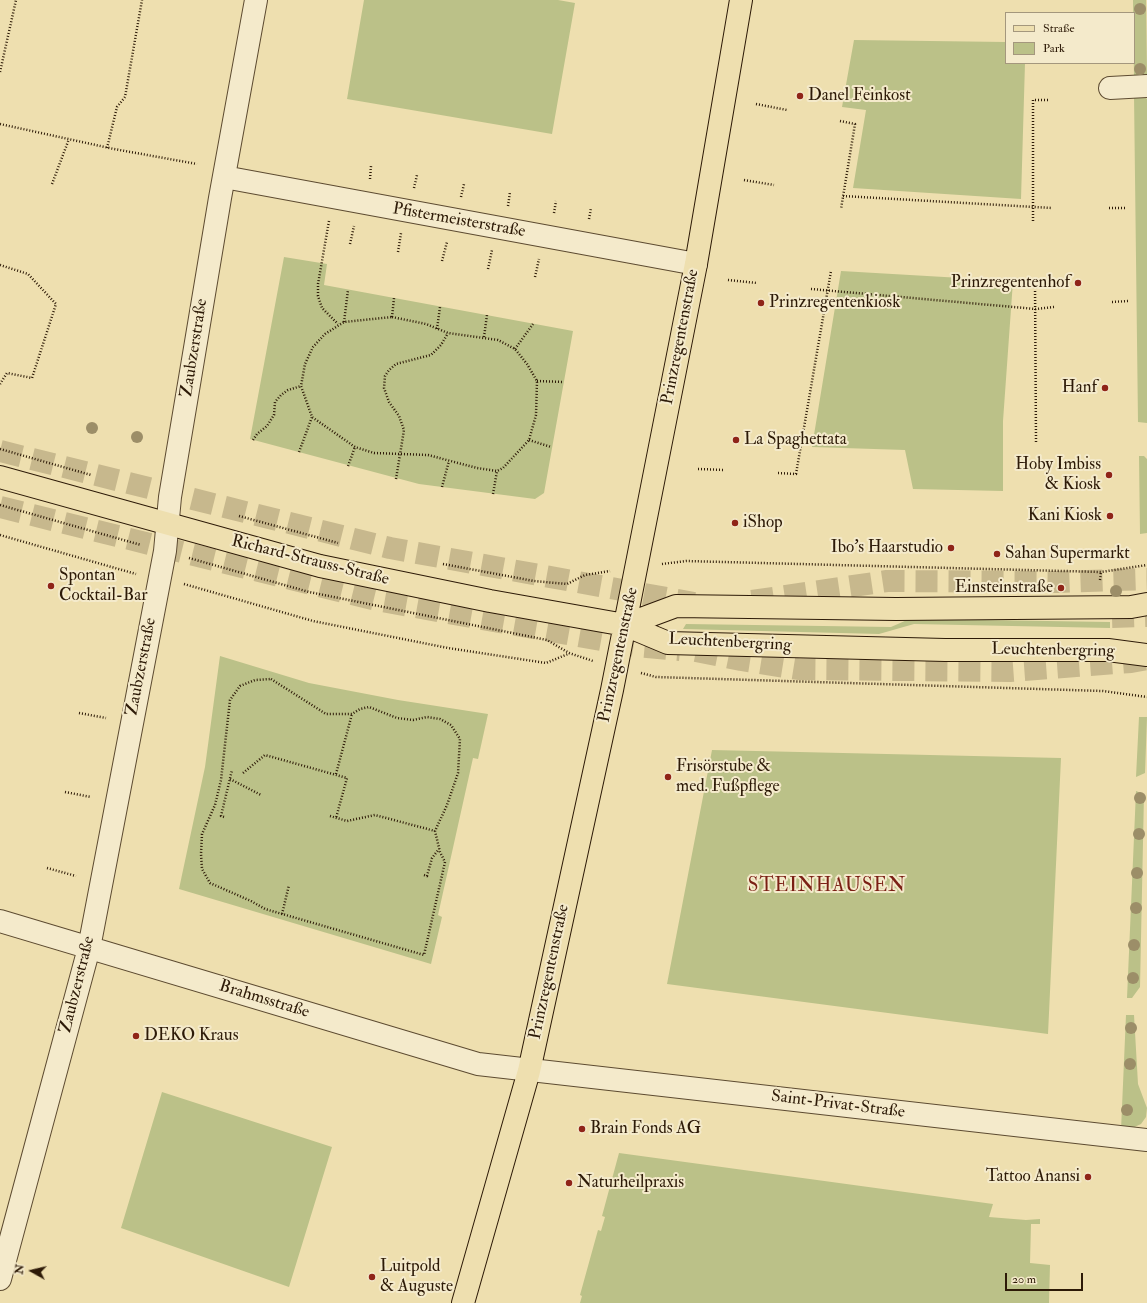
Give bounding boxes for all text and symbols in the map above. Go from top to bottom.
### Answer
legend [1005,12,1135,64]
text: Straße [1043,21,1074,36]
text: Park [1043,41,1065,56]
place label: Danel Feinkost [808,86,911,106]
marker: Danel Feinkost [795,91,805,101]
street label: Pfistermeisterstraße [391,199,527,243]
street label: Prinzregentenstraße [658,268,704,406]
place label: Prinzregentenhof [951,273,1070,293]
marker: Prinzregentenhof [1073,278,1083,288]
place label: Prinzregentenkiosk [769,293,900,313]
street label: Zaubzerstraße [177,297,213,399]
marker: Prinzregentenkiosk [756,298,766,308]
place label: Hanf [1062,378,1097,398]
marker: Hanf [1100,383,1110,393]
place label: La Spaghettata [744,430,847,450]
marker: La Spaghettata [731,435,741,445]
place label: Hoby Imbiss & Kiosk [1015,455,1101,495]
marker: Hoby Imbiss & Kiosk [1104,470,1114,480]
place label: Kani Kiosk [1028,506,1102,526]
marker: Kani Kiosk [1105,511,1115,521]
place label: iShop [743,513,783,533]
marker: iShop [730,518,740,528]
street label: Richard-Strauss-Straße [229,532,391,590]
place label: Ibo's Haarstudio [831,538,943,558]
marker: Ibo's Haarstudio [946,543,956,553]
place label: Sahan Supermarkt [1005,544,1130,564]
marker: Sahan Supermarkt [992,549,1002,559]
place label: Spontan Cocktail-Bar [59,566,147,606]
place label: Einsteinstraße [955,578,1053,598]
marker: Spontan Cocktail-Bar [46,581,56,591]
marker: Einsteinstraße [1056,583,1066,593]
street label: Prinzregentenstraße [595,586,643,724]
street label: Zaubzerstraße [123,616,161,718]
street label: Leuchtenbergring [668,630,792,656]
street label: Leuchtenbergring [991,640,1115,662]
place label: Frisörstube & med. Fußpflege [676,757,780,797]
marker: Frisörstube & med. Fußpflege [663,772,673,782]
district label: STEINHAUSEN [748,876,906,898]
street label: Prinzregentenstraße [526,903,574,1041]
street label: Zaubzerstraße [56,934,100,1036]
street label: Brahmsstraße [216,977,312,1023]
place label: DEKO Kraus [144,1026,238,1046]
marker: DEKO Kraus [131,1031,141,1041]
street label: Saint-Privat-Straße [770,1087,906,1123]
place label: Brain Fonds AG [590,1119,701,1139]
marker: Brain Fonds AG [577,1124,587,1134]
place label: Tattoo Anansi [986,1167,1080,1187]
marker: Tattoo Anansi [1083,1172,1093,1182]
place label: Naturheilpraxis [577,1173,684,1193]
marker: Naturheilpraxis [564,1178,574,1188]
north arrow [12,1251,52,1291]
place label: Luitpold & Auguste [380,1257,453,1297]
text: N [12,1263,27,1275]
scale bar [1007,1265,1085,1291]
marker: Luitpold & Auguste [367,1272,377,1282]
text: 20 m [1012,1272,1036,1287]

